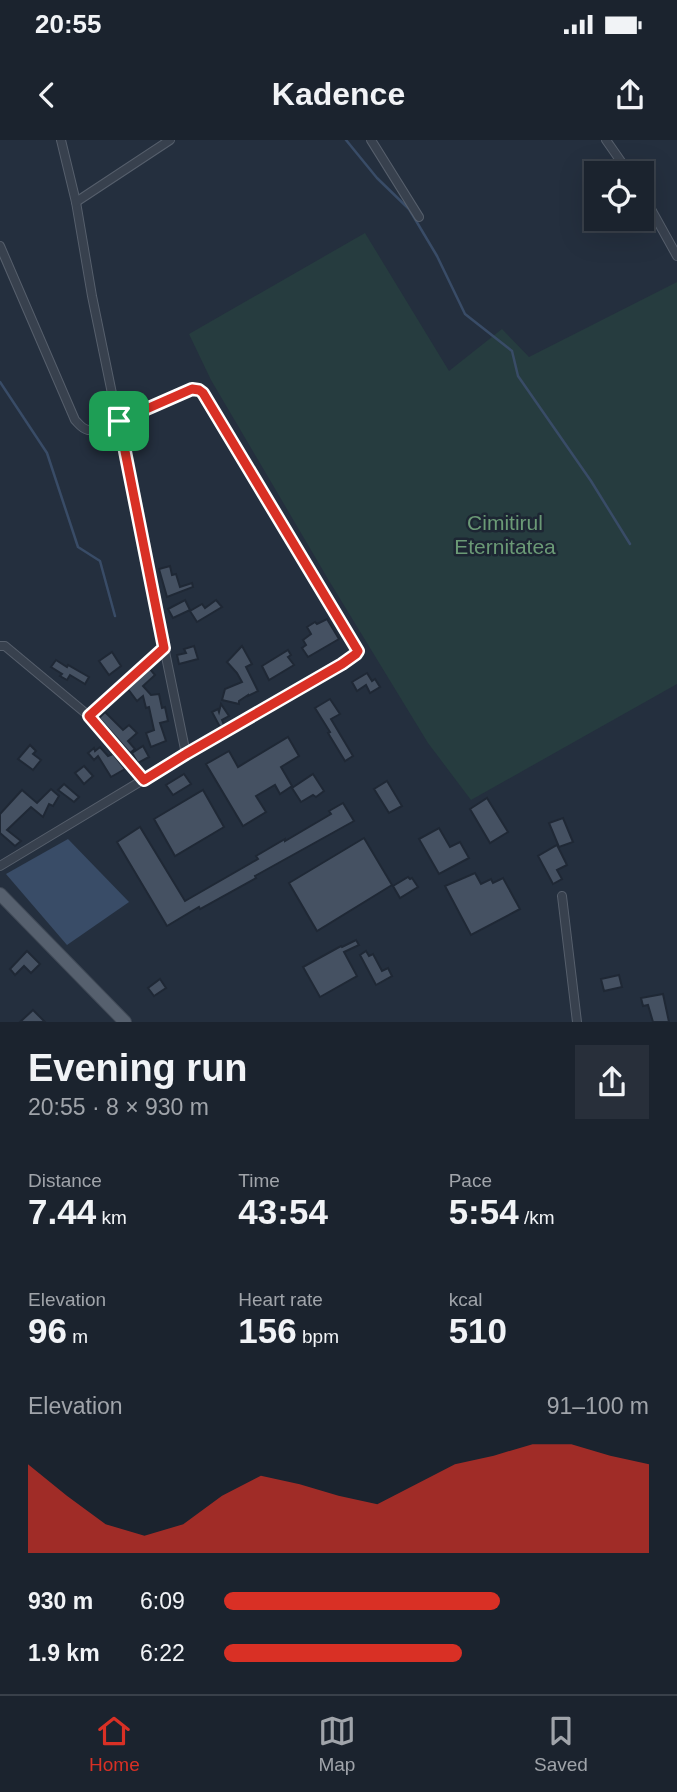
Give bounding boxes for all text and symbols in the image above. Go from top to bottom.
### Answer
text: 20:55 [35,9,102,39]
icon: back [28,76,66,114]
text: Kadence [272,76,405,112]
icon: share [611,76,649,114]
map controls [584,161,654,231]
button: locate [584,161,654,231]
pin [89,391,149,451]
icon: arrive [100,402,138,440]
park label: Cimitirul Eternitatea [454,511,556,558]
button: share [575,1045,649,1119]
text: Evening run [28,1047,248,1089]
text: 20:55 · 8 × 930 m [28,1094,209,1120]
text: Distance [28,1170,102,1191]
text: Time [238,1170,280,1191]
text: Pace [449,1170,492,1191]
text: 7.44 [28,1192,96,1231]
text: 43:54 [238,1192,328,1231]
text: 5:54 [449,1192,519,1231]
text: km [96,1207,127,1228]
text: /km [519,1207,555,1228]
text: Elevation [28,1289,106,1310]
text: Heart rate [238,1289,323,1310]
text: kcal [449,1289,482,1310]
text: 96 [28,1311,67,1350]
text: 156 [238,1311,297,1350]
text: 510 [449,1311,507,1350]
text: m [67,1326,88,1347]
text: bpm [297,1326,339,1347]
text: Elevation [28,1393,123,1419]
text: 91–100 m [547,1393,649,1419]
text: 930 m [28,1588,93,1614]
text: 6:09 [140,1588,185,1614]
text: 1.9 km [28,1640,100,1666]
text: 6:22 [140,1640,185,1666]
tab: Home [89,1712,140,1776]
tab: Map [318,1712,356,1776]
tab: Saved [534,1712,588,1776]

